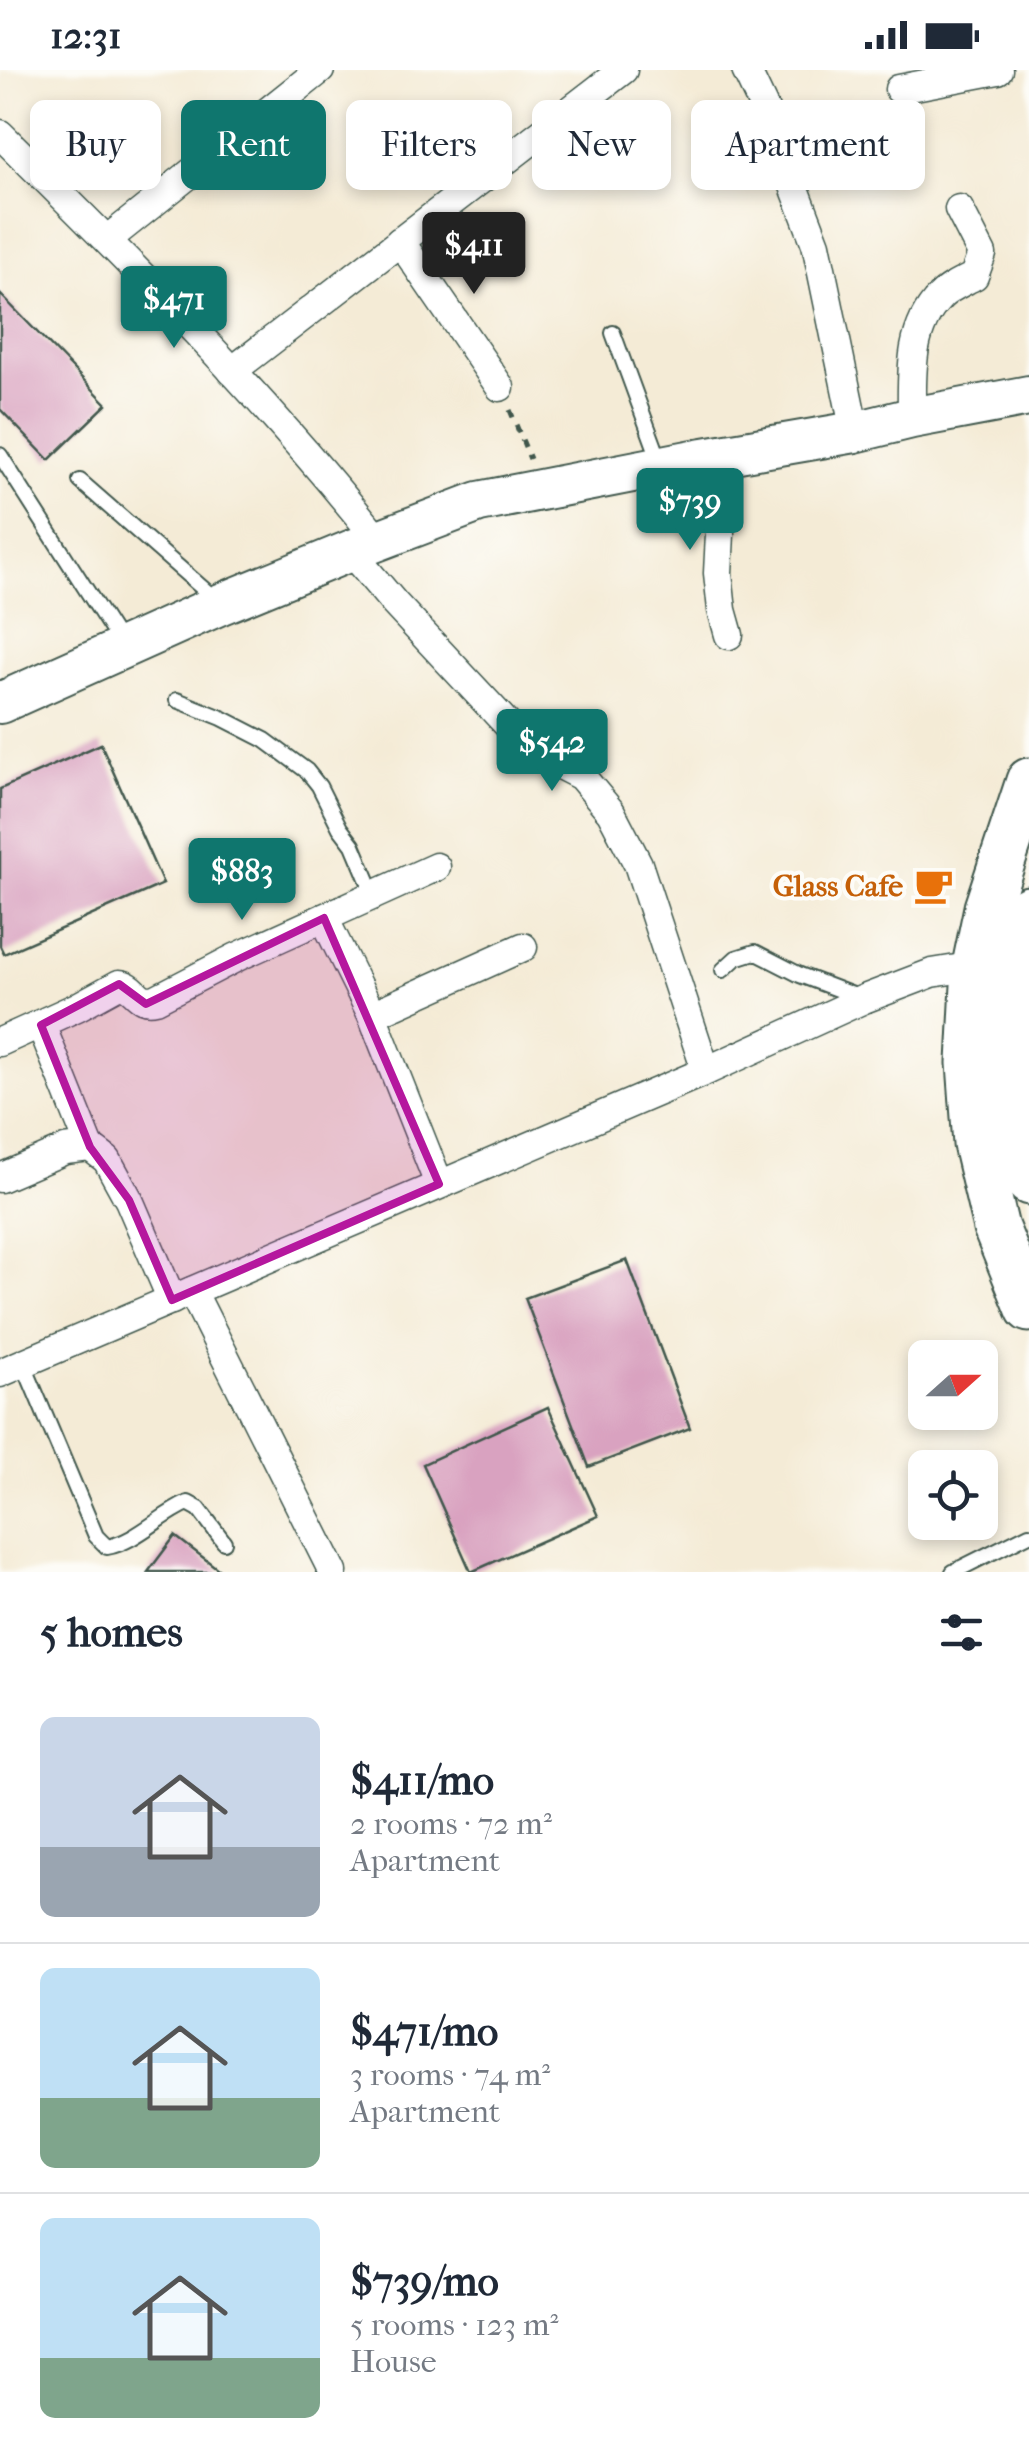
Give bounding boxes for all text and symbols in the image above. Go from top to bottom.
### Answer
text: 12:31 [50,13,121,58]
chip: Buy [30,100,161,190]
chip: Rent [181,100,326,190]
chip: Filters [346,100,512,190]
chip: New [532,100,671,190]
chip: Apartment [691,100,925,190]
pin: $411 [415,212,533,297]
text: $411 [444,226,504,263]
pin: $471 [115,266,233,351]
text: $471 [143,280,205,317]
pin: $739 [631,468,749,553]
text: $739 [659,482,721,519]
pin: $542 [493,709,611,794]
text: $542 [519,723,585,760]
pin: $883 [183,838,301,923]
text: $883 [211,852,273,889]
cafe icon: Glass Cafe [912,865,954,907]
place label: Glass Cafe [773,869,903,904]
north arrow [908,1340,998,1430]
map controls [908,1340,998,1540]
button: locate [908,1450,998,1540]
icon: filters [934,1605,989,1660]
text: 5 homes [40,1608,183,1657]
text: $411/mo [350,1756,494,1805]
icon: home [120,1757,240,1877]
text: 2 rooms · 72 m² [350,1805,552,1842]
text: Apartment [350,1842,500,1879]
text: $471/mo [350,2007,498,2056]
icon: home [120,2008,240,2128]
text: 3 rooms · 74 m² [350,2056,550,2093]
text: Apartment [350,2093,500,2130]
text: $739/mo [350,2257,499,2306]
icon: home [120,2258,240,2378]
text: 5 rooms · 123 m² [350,2306,559,2343]
text: House [350,2343,437,2380]

